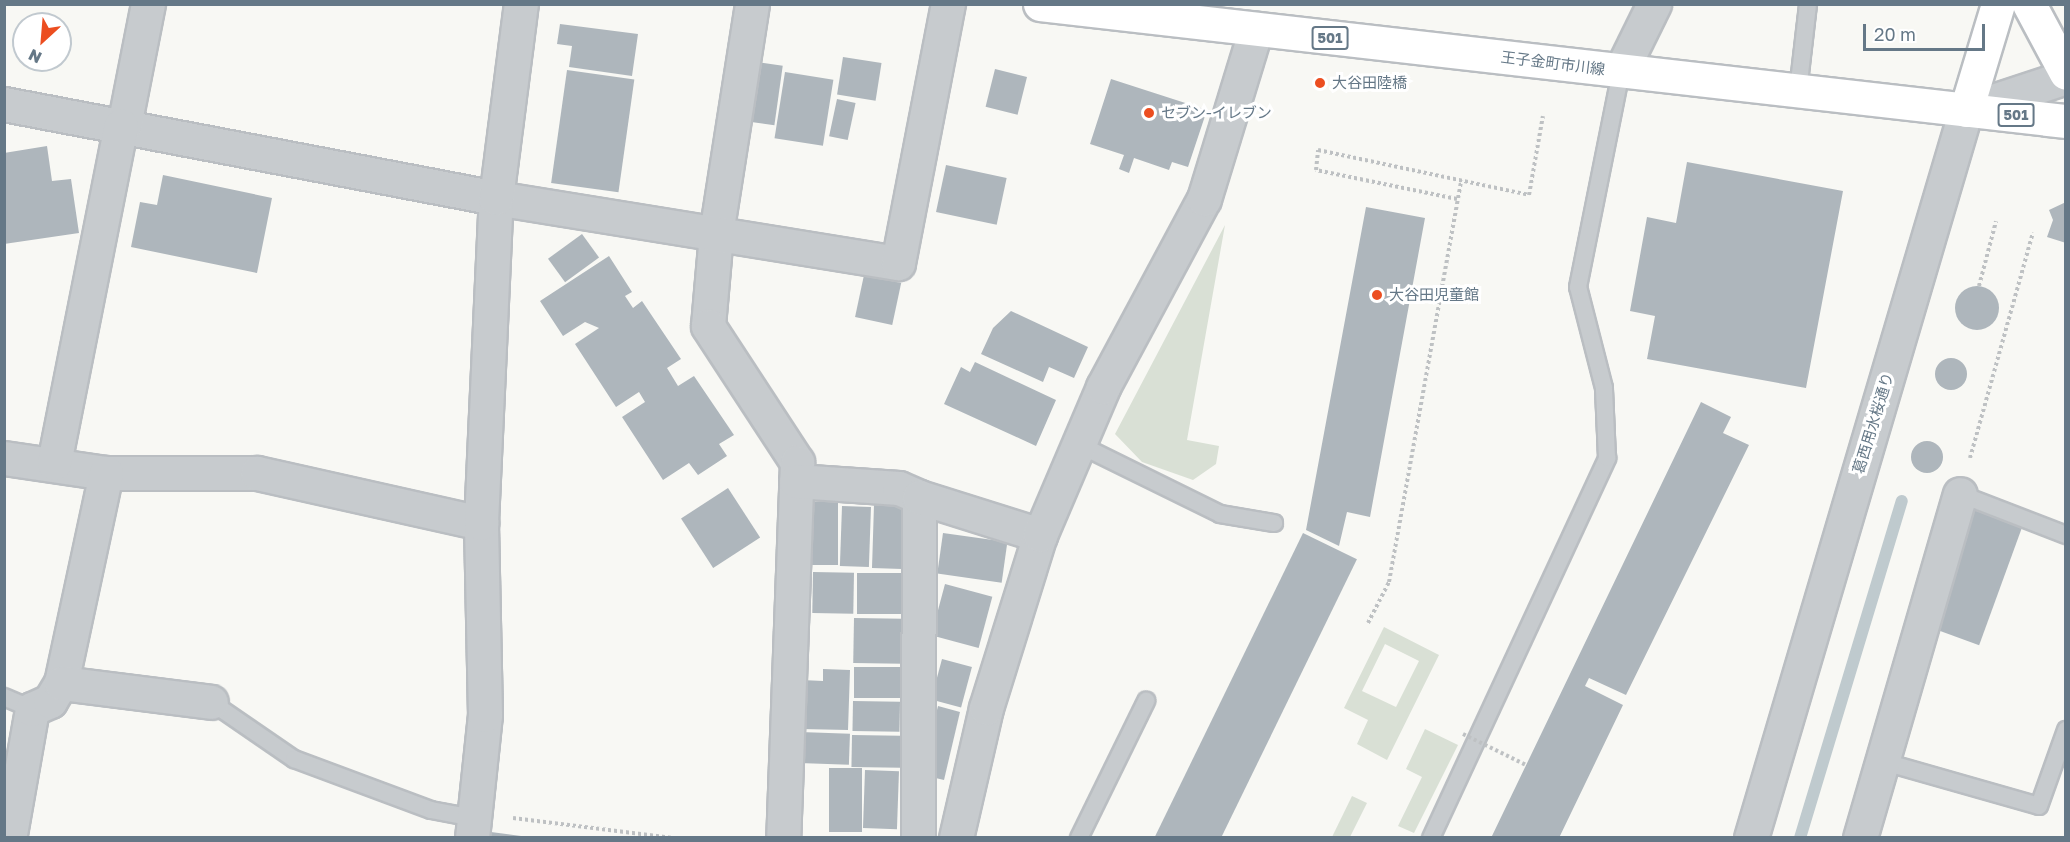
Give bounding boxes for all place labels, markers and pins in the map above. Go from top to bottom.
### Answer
place label: 大谷田陸橋 [1332,74,1407,92]
marker: 大谷田陸橋 [1313,76,1327,90]
place label: セブン-イレブン [1161,104,1272,122]
marker: セブン-イレブン [1142,106,1156,120]
place label: 大谷田児童館 [1389,286,1479,304]
marker: 大谷田児童館 [1370,288,1384,302]

